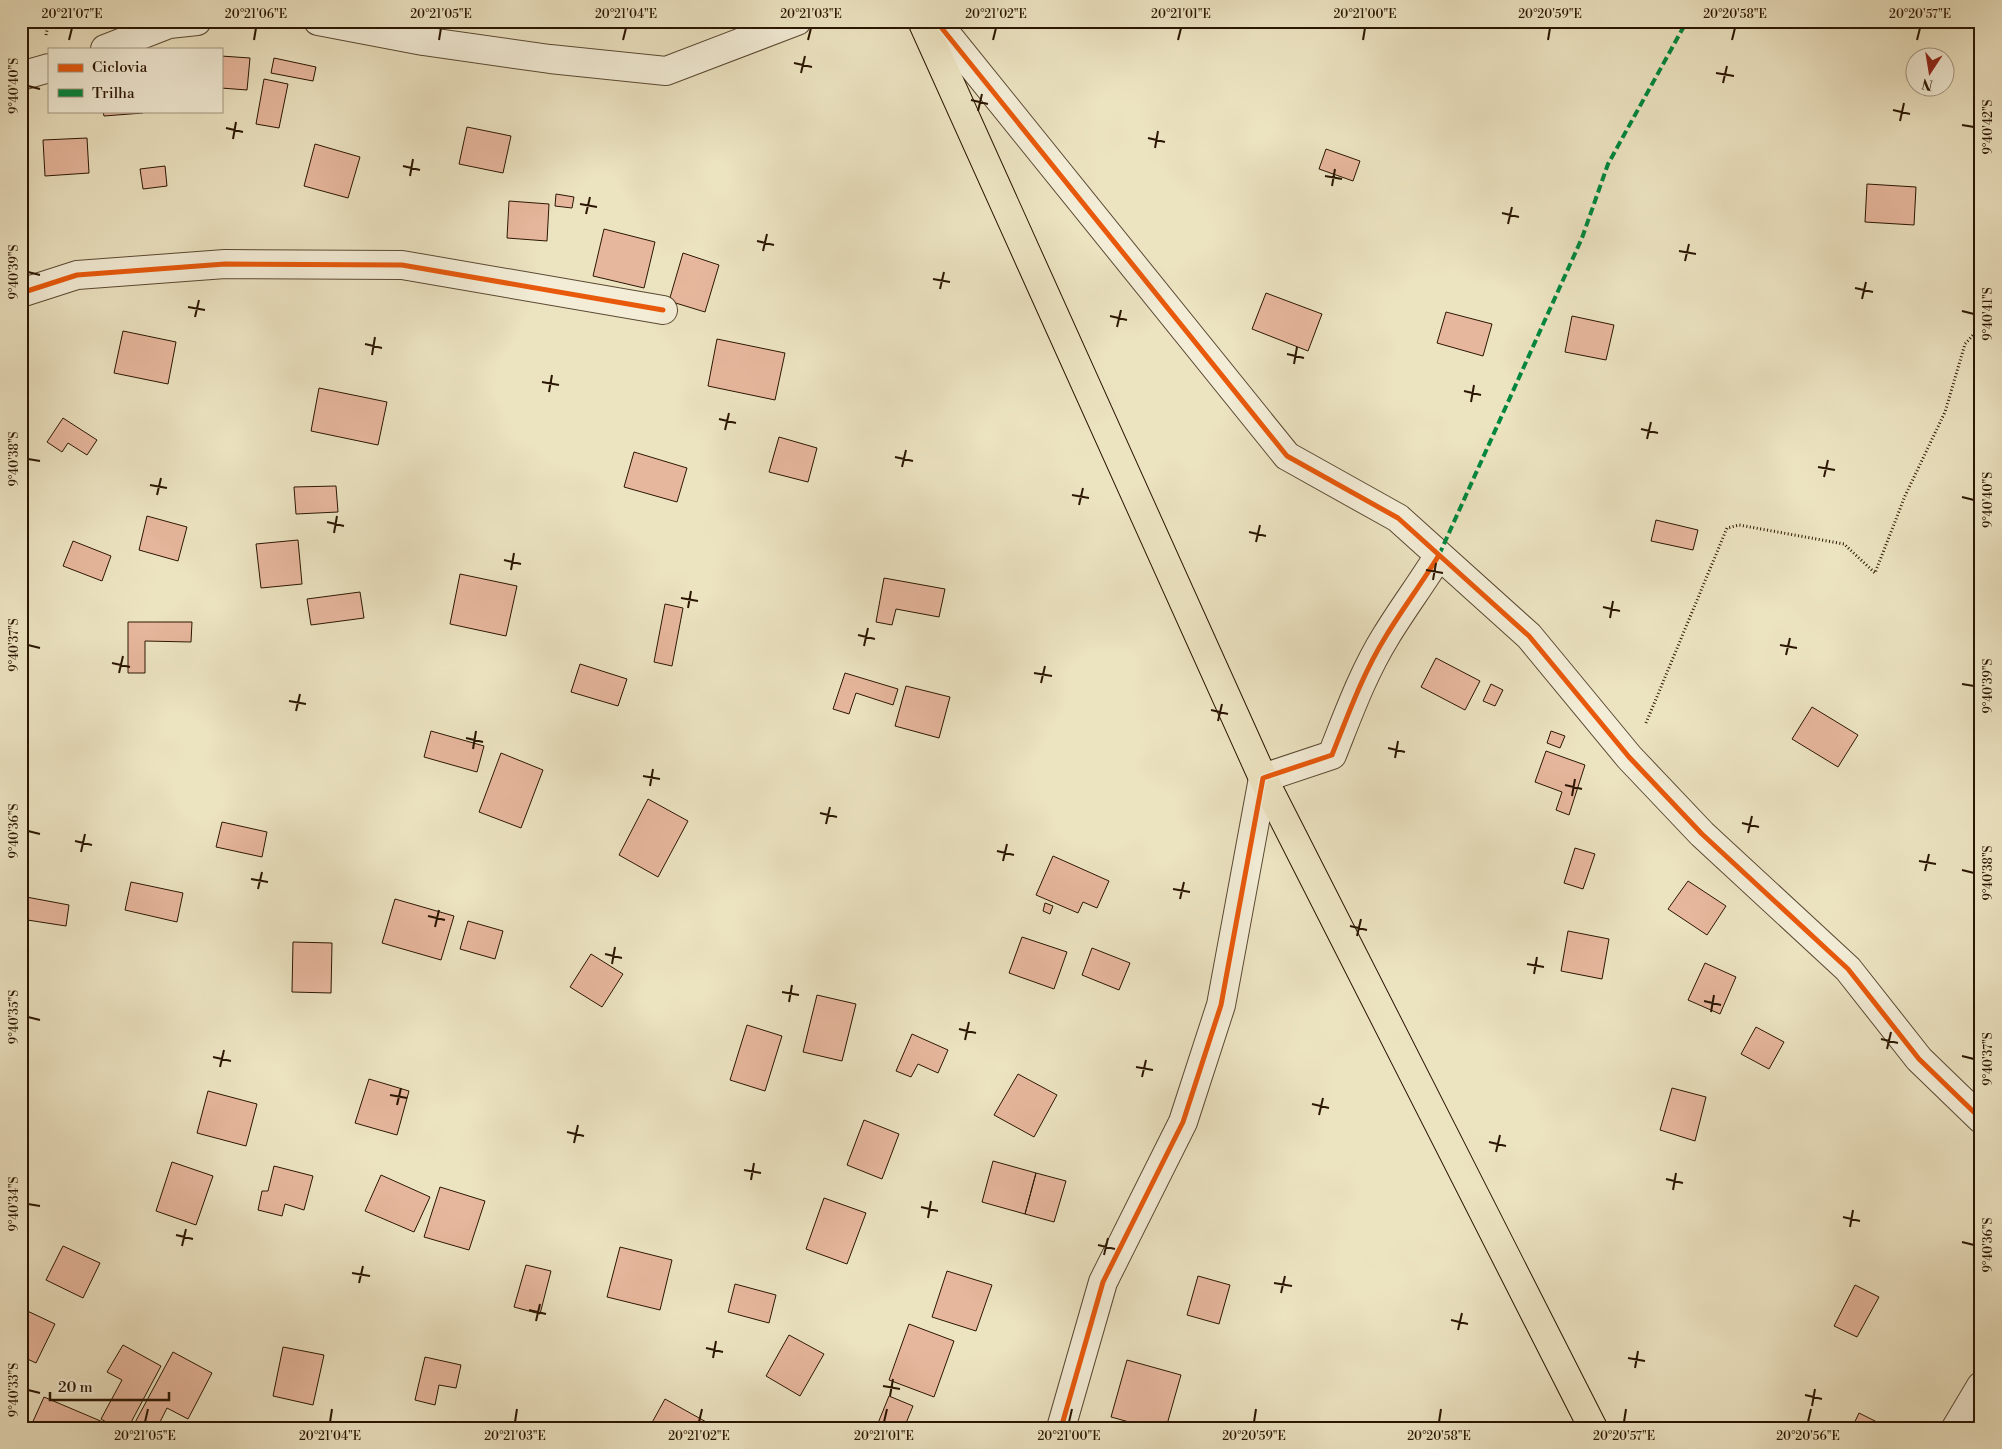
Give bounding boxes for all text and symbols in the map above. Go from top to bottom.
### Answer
text: 20°21'07"E [42,7,102,22]
text: 20°21'06"E [225,7,287,22]
text: 20°21'05"E [410,7,472,22]
text: 20°21'04"E [595,7,657,22]
text: 20°21'03"E [780,7,842,22]
text: 20°21'02"E [965,7,1027,22]
text: 20°21'01"E [1151,7,1211,22]
text: 20°21'00"E [1334,7,1396,22]
text: 20°20'59"E [1518,7,1582,22]
text: 20°20'58"E [1703,7,1767,22]
text: 20°20'57"E [1889,7,1951,22]
legend [48,48,222,112]
north arrow [1904,48,1954,98]
text: 9°40'40"S [7,58,22,114]
text: Ciclovia [92,58,148,77]
text: N [1920,74,1935,94]
text: Trilha [92,84,135,103]
text: 9°40'42"S [1981,99,1996,155]
text: 9°40'39"S [7,244,22,299]
text: 9°40'41"S [1981,287,1996,341]
text: 9°40'38"S [7,431,22,487]
text: 9°40'40"S [1981,472,1996,528]
text: 9°40'37"S [7,618,22,672]
text: 9°40'39"S [1981,658,1996,713]
text: 9°40'36"S [7,803,22,858]
text: 9°40'38"S [1981,845,1996,901]
text: 9°40'35"S [7,990,22,1044]
text: 9°40'37"S [1981,1032,1996,1086]
text: 9°40'34"S [7,1176,22,1232]
text: 9°40'36"S [1981,1217,1996,1272]
text: 9°40'33"S [7,1363,22,1417]
scale bar [50,1369,169,1401]
text: 20 m [58,1378,93,1397]
text: 20°21'05"E [114,1429,176,1444]
text: 20°21'04"E [299,1429,361,1444]
text: 20°21'03"E [484,1429,546,1444]
text: 20°21'02"E [668,1429,730,1444]
text: 20°21'01"E [854,1429,914,1444]
text: 20°21'00"E [1038,1429,1100,1444]
text: 20°20'59"E [1222,1429,1286,1444]
text: 20°20'58"E [1407,1429,1471,1444]
text: 20°20'57"E [1593,1429,1655,1444]
text: 20°20'56"E [1776,1429,1840,1444]

